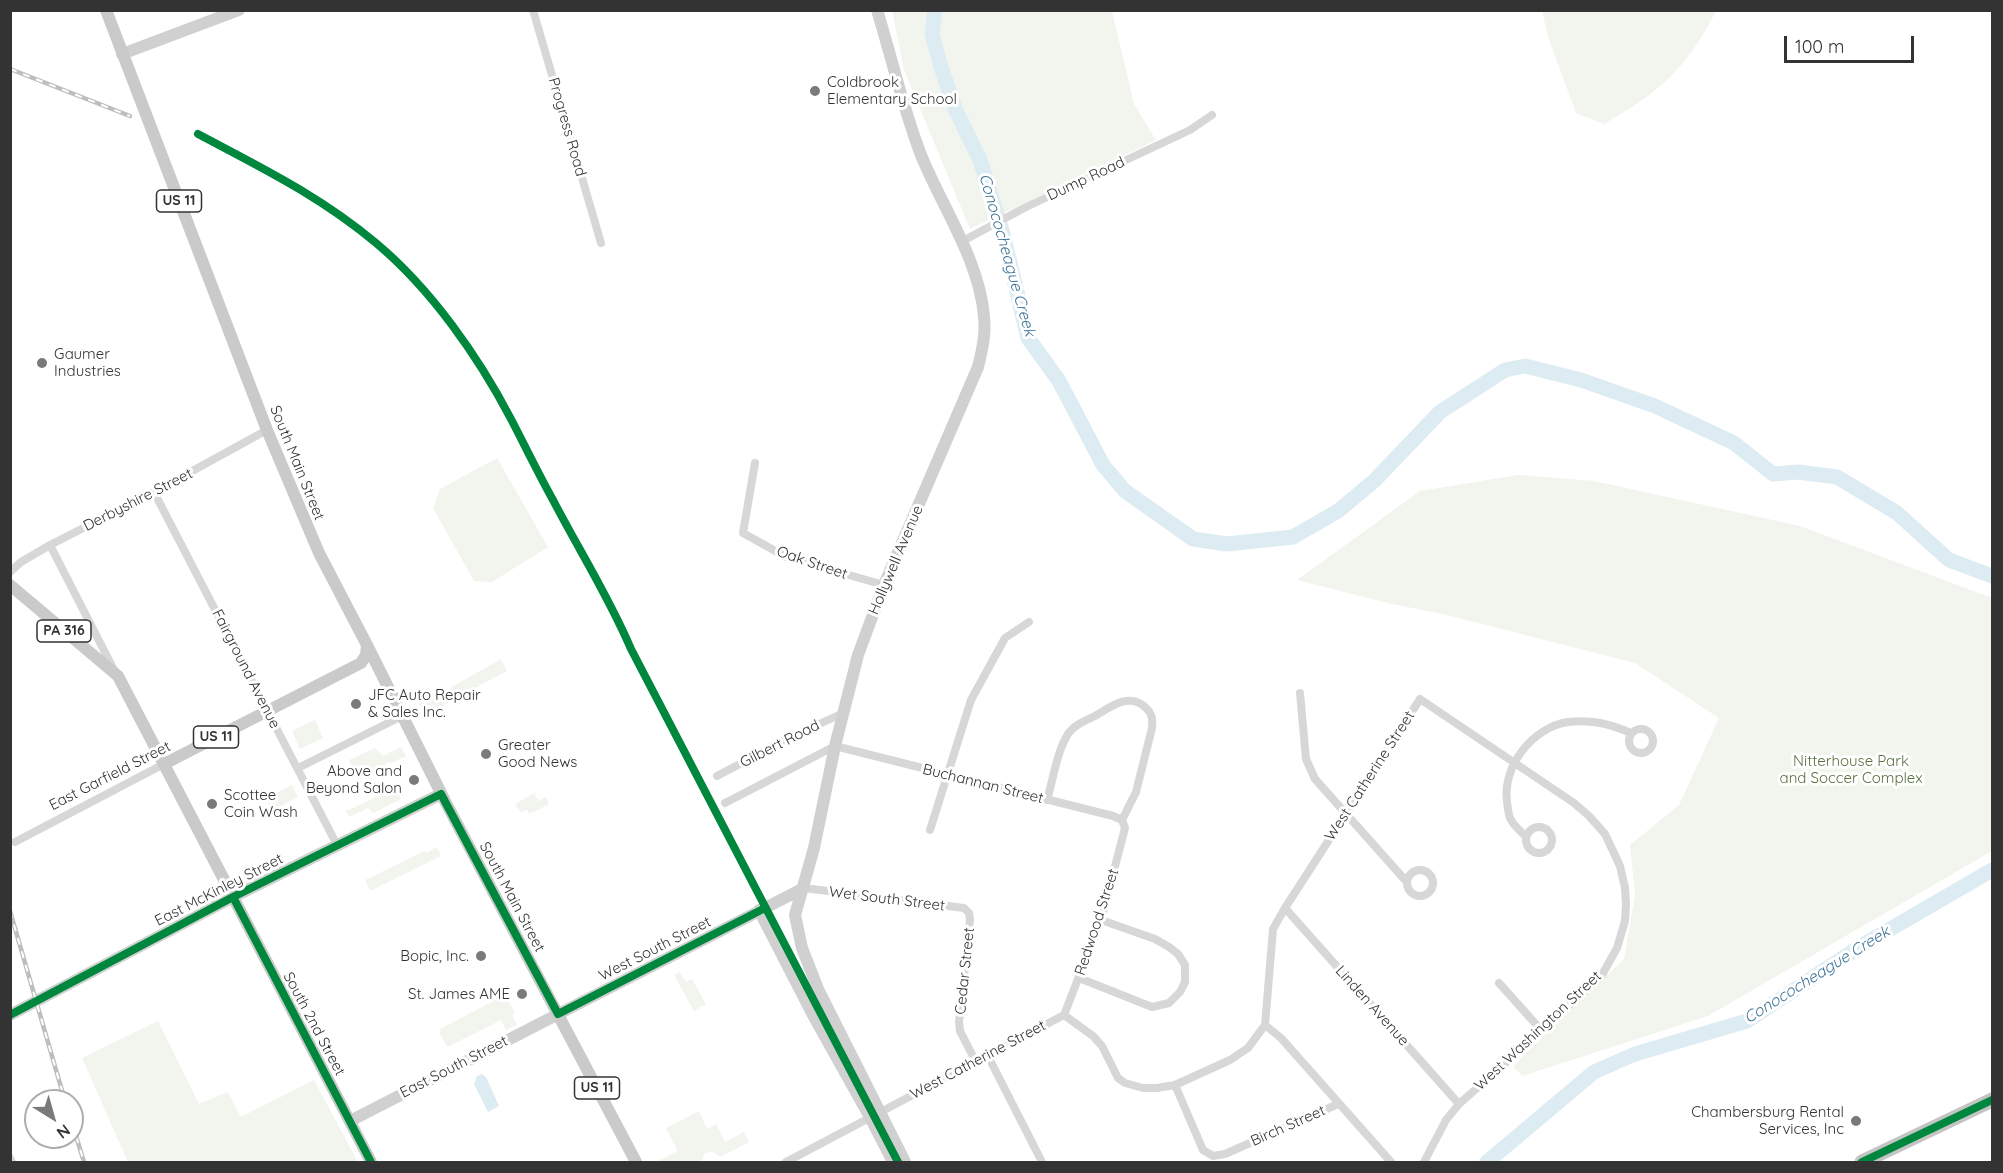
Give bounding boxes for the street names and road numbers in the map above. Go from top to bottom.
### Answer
street label: Progress Road [544,75,590,179]
street label: Dump Road [1044,153,1128,205]
road number: US 11 [156,190,201,212]
street label: South Main Street [266,403,328,523]
street label: Derbyshire Street [80,465,196,535]
street label: Hollywell Avenue [865,503,927,617]
street label: Oak Street [774,542,850,584]
street label: Fairground Avenue [208,606,284,732]
road number: PA 316 [37,620,91,642]
street label: West Catherine Street [1321,708,1419,844]
street label: Gilbert Road [737,716,823,772]
road number: US 11 [194,726,238,748]
street label: East Garfield Street [46,738,174,814]
street label: Buchannan Street [921,760,1045,808]
street label: South Main Street [475,839,549,955]
street label: East McKinley Street [152,850,286,930]
street label: Redwood Street [1071,866,1123,978]
street label: Wet South Street [828,883,946,915]
street label: West South Street [596,913,714,985]
street label: Cedar Street [951,927,979,1015]
street label: Linden Avenue [1331,962,1413,1050]
street label: West Washington Street [1471,967,1605,1095]
street label: South 2nd Street [279,969,349,1079]
street label: West Catherine Street [907,1017,1049,1103]
street label: East South Street [397,1032,511,1102]
road number: US 11 [574,1077,620,1099]
street label: Birch Street [1248,1102,1328,1150]

